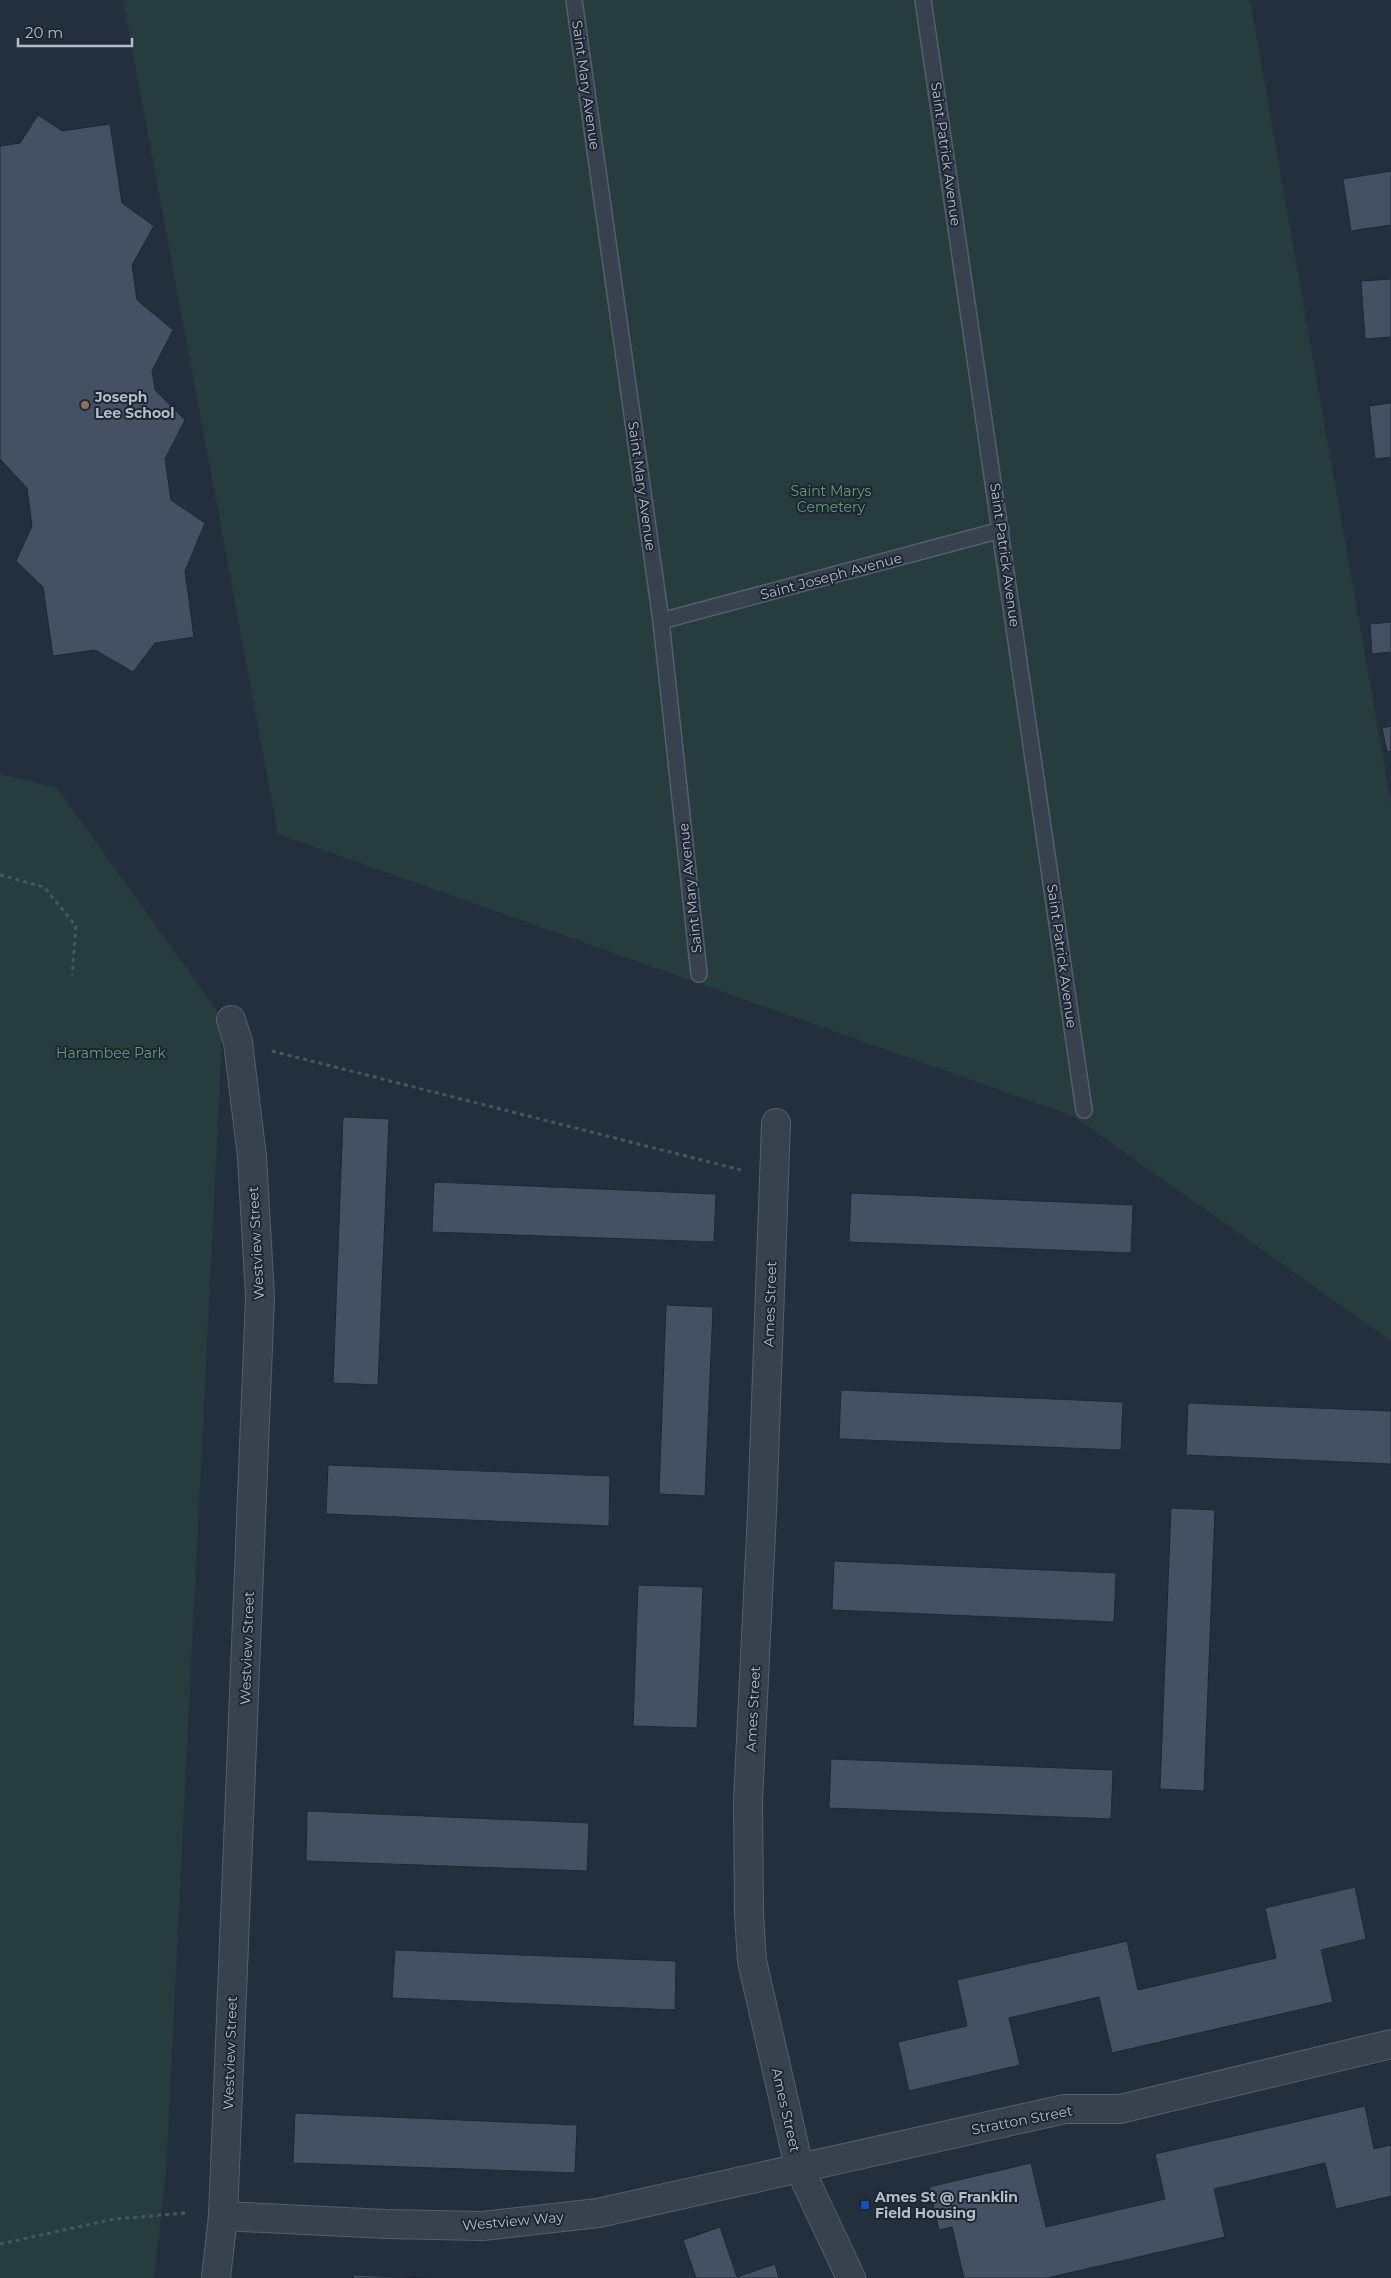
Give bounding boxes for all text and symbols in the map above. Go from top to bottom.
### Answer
scale bar [18,15,131,47]
street label: Saint Mary Avenue [568,19,604,151]
text: 20 m [25,23,63,42]
street label: Saint Patrick Avenue [927,81,965,227]
place label: Joseph Lee School [94,388,174,422]
marker: Joseph Lee School [79,399,91,411]
street label: Saint Mary Avenue [624,420,660,552]
park label: Saint Marys Cemetery [791,482,872,516]
street label: Saint Patrick Avenue [986,482,1024,628]
street label: Saint Joseph Avenue [758,548,904,604]
street label: Saint Mary Avenue [674,822,706,954]
street label: Saint Patrick Avenue [1043,883,1081,1029]
park label: Harambee Park [56,1044,167,1062]
street label: Westview Street [244,1186,268,1300]
street label: Ames Street [760,1260,781,1347]
street label: Westview Street [236,1591,258,1705]
street label: Ames Street [742,1665,764,1753]
street label: Westview Street [219,1996,241,2110]
street label: Ames Street [768,2066,805,2154]
street label: Stratton Street [970,2101,1074,2139]
place label: Ames St @ Franklin Field Housing [874,2188,1018,2222]
marker: Ames St @ Franklin Field Housing [859,2199,871,2211]
street label: Westview Way [462,2208,565,2234]

